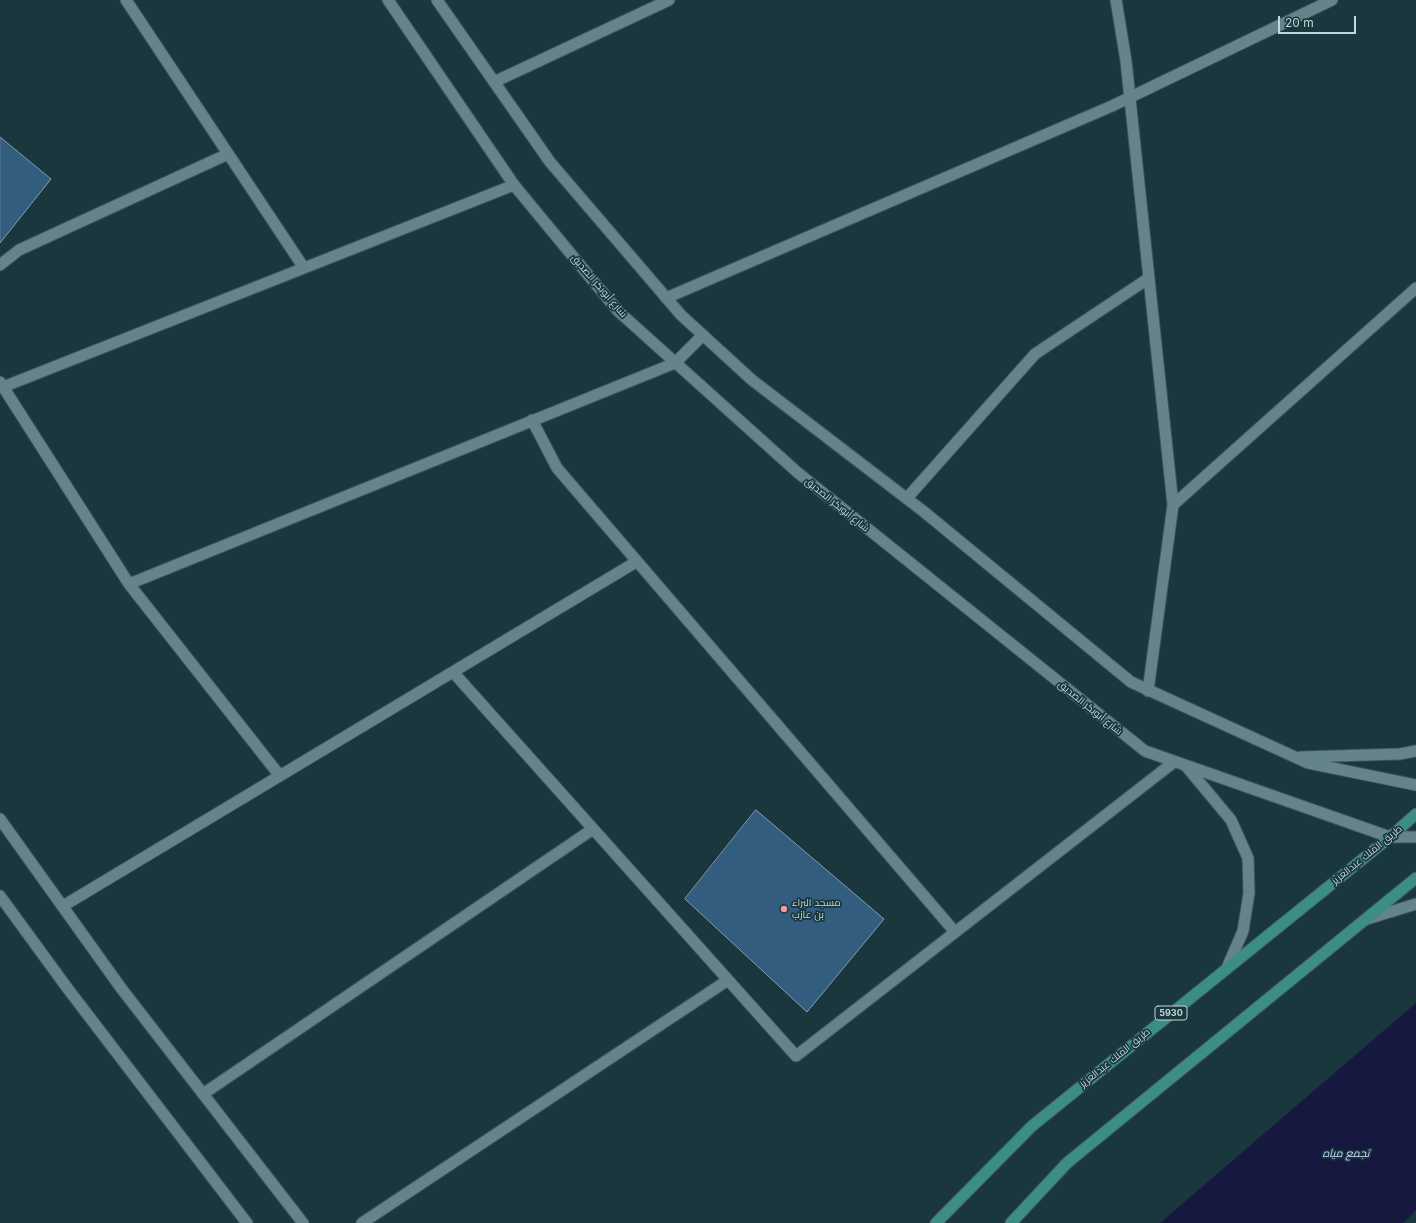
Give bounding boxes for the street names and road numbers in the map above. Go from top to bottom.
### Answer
street label: شارع أبوبكر الصديق [568,252,630,320]
street label: شارع أبوبكر الصديق [802,475,872,535]
street label: شارع أبوبكر الصديق [1055,678,1125,738]
street label: طريق الملك عبدالعزيز [1329,823,1405,887]
road number: 5930 [1155,1006,1187,1020]
street label: طريق الملك عبدالعزيز [1077,1026,1153,1090]

